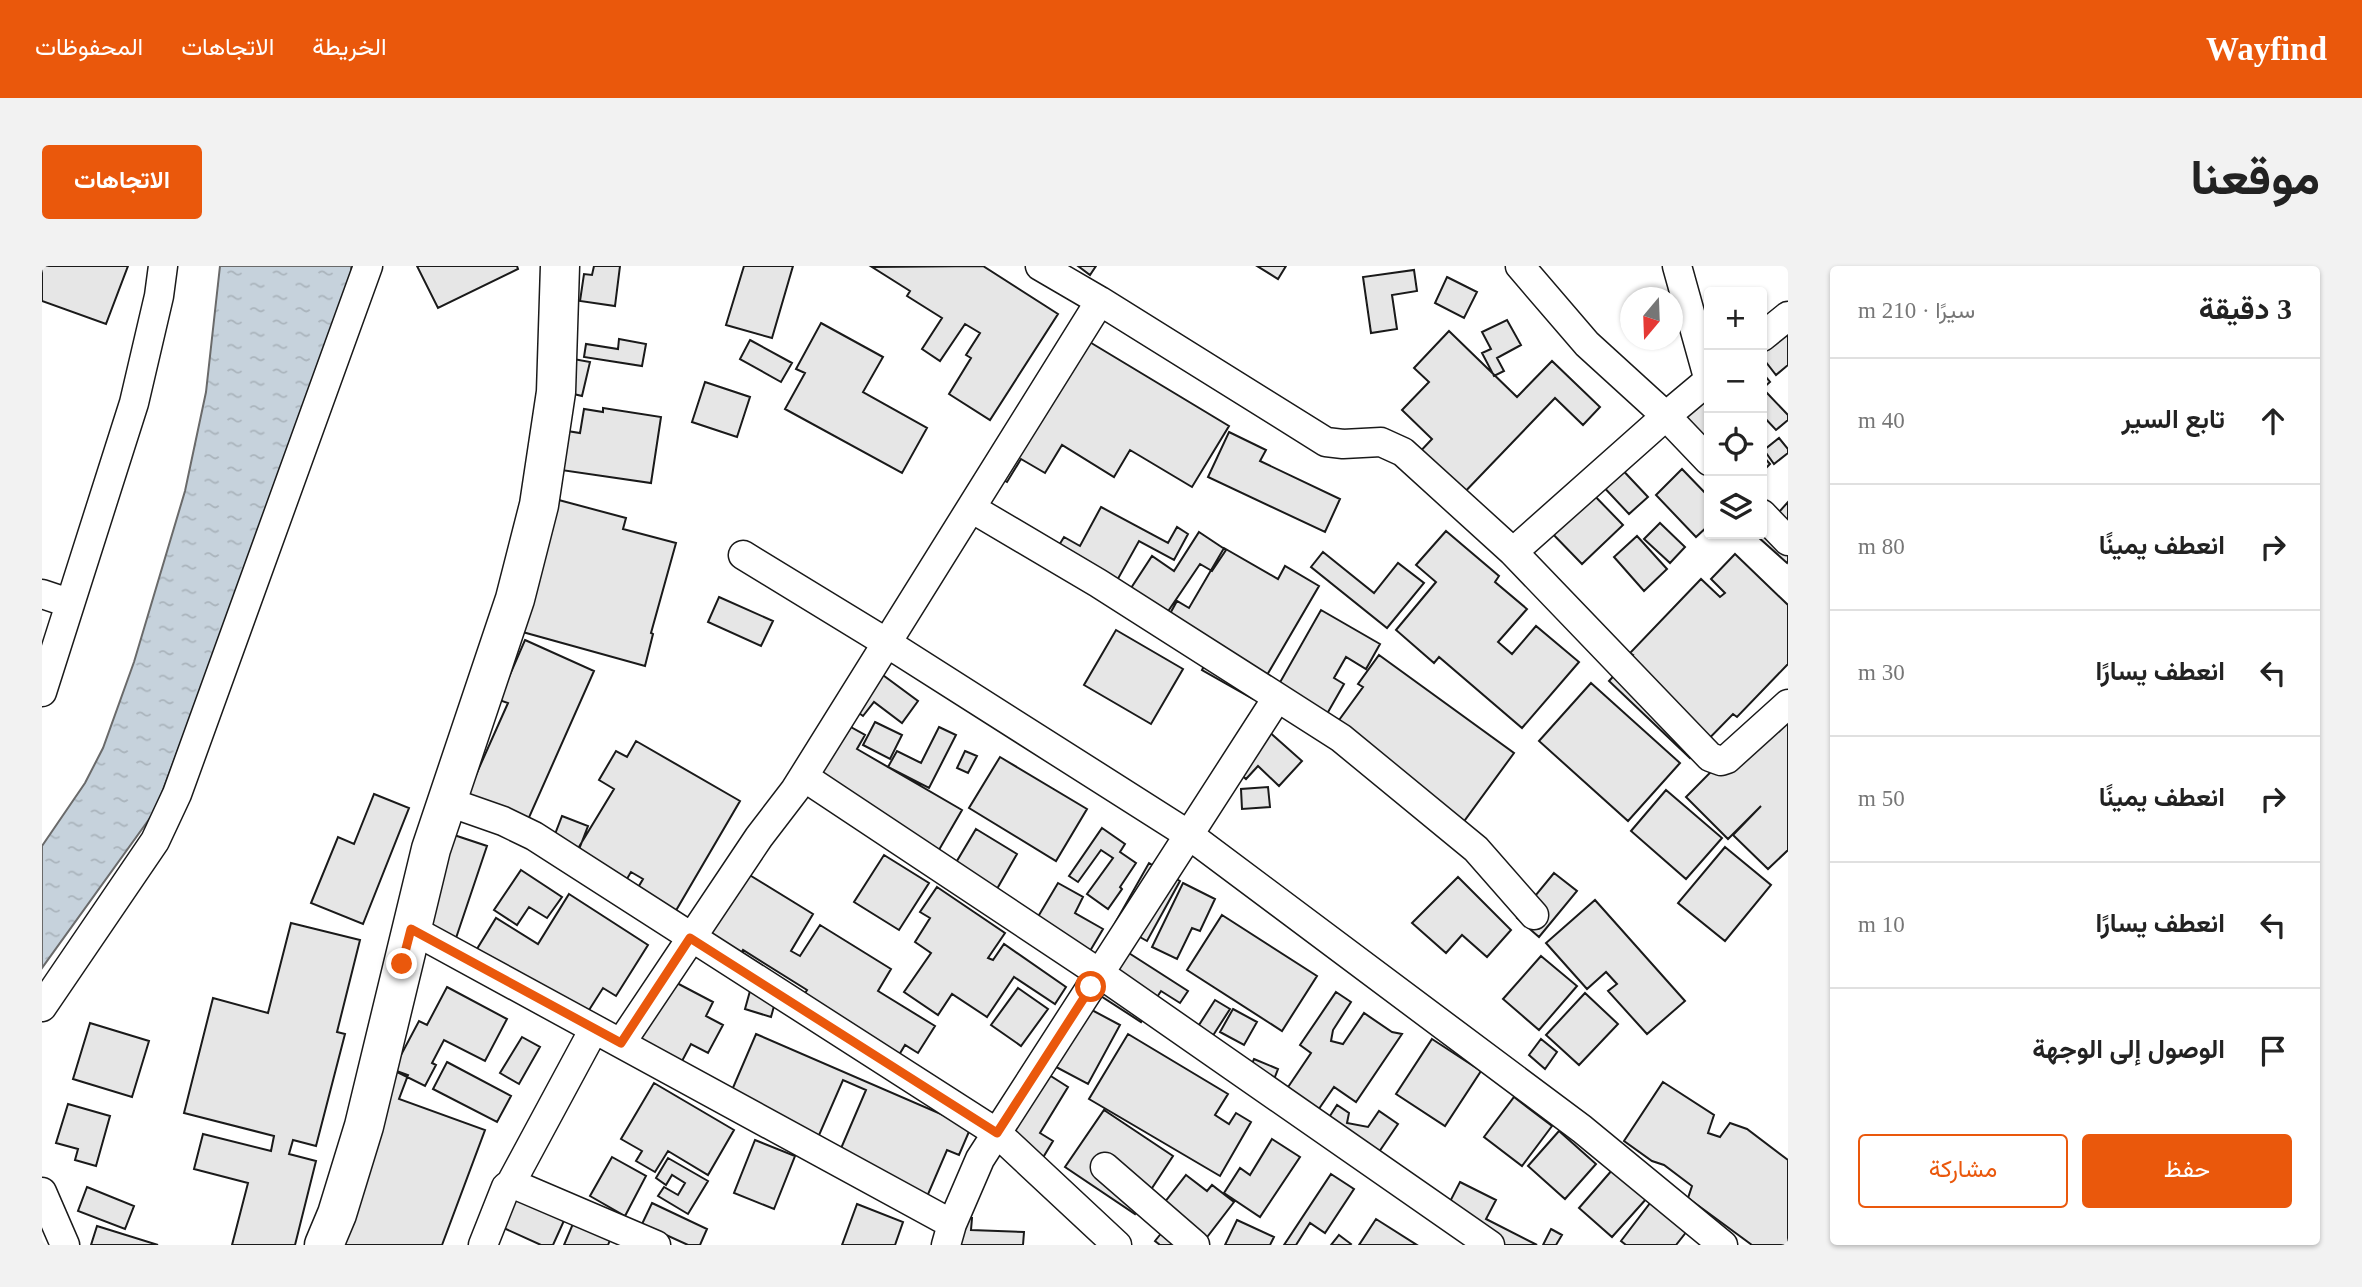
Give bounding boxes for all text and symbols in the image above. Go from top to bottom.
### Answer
text: Wayfind [2206,31,2327,67]
text: المحفوظات [35,34,143,60]
text: الاتجاهات [181,34,274,60]
text: الخريطة [312,34,387,60]
button: الاتجاهات [42,145,202,219]
text: موقعنا [2190,150,2320,205]
north arrow [1620,287,1683,350]
map controls [1704,287,1767,539]
button: + [1704,287,1767,350]
text: 3 دقيقة [2199,292,2292,325]
text: سيرًا · 210 m [1858,298,1975,323]
button: − [1704,350,1767,413]
icon: ahead [2254,402,2292,440]
text: تابع السير [2122,405,2225,434]
text: 40 m [1858,408,1905,433]
button: locate [1704,413,1767,476]
button: layers [1704,476,1767,539]
icon: right [2254,528,2292,566]
text: انعطف يمينًا [2099,531,2225,560]
text: 80 m [1858,534,1905,559]
icon: left [2254,654,2292,692]
text: انعطف يسارًا [2095,657,2225,686]
text: 30 m [1858,660,1905,685]
icon: right [2254,780,2292,818]
text: انعطف يمينًا [2099,783,2225,812]
text: 50 m [1858,786,1905,811]
icon: left [2254,906,2292,944]
text: انعطف يسارًا [2095,909,2225,938]
text: 10 m [1858,912,1905,937]
route end [386,948,417,979]
route start [1075,971,1106,1002]
icon: arrive [2254,1032,2292,1070]
text: الوصول إلى الوجهة [2032,1035,2225,1064]
button: مشاركة [1858,1134,2068,1208]
button: حفظ [2082,1134,2292,1208]

